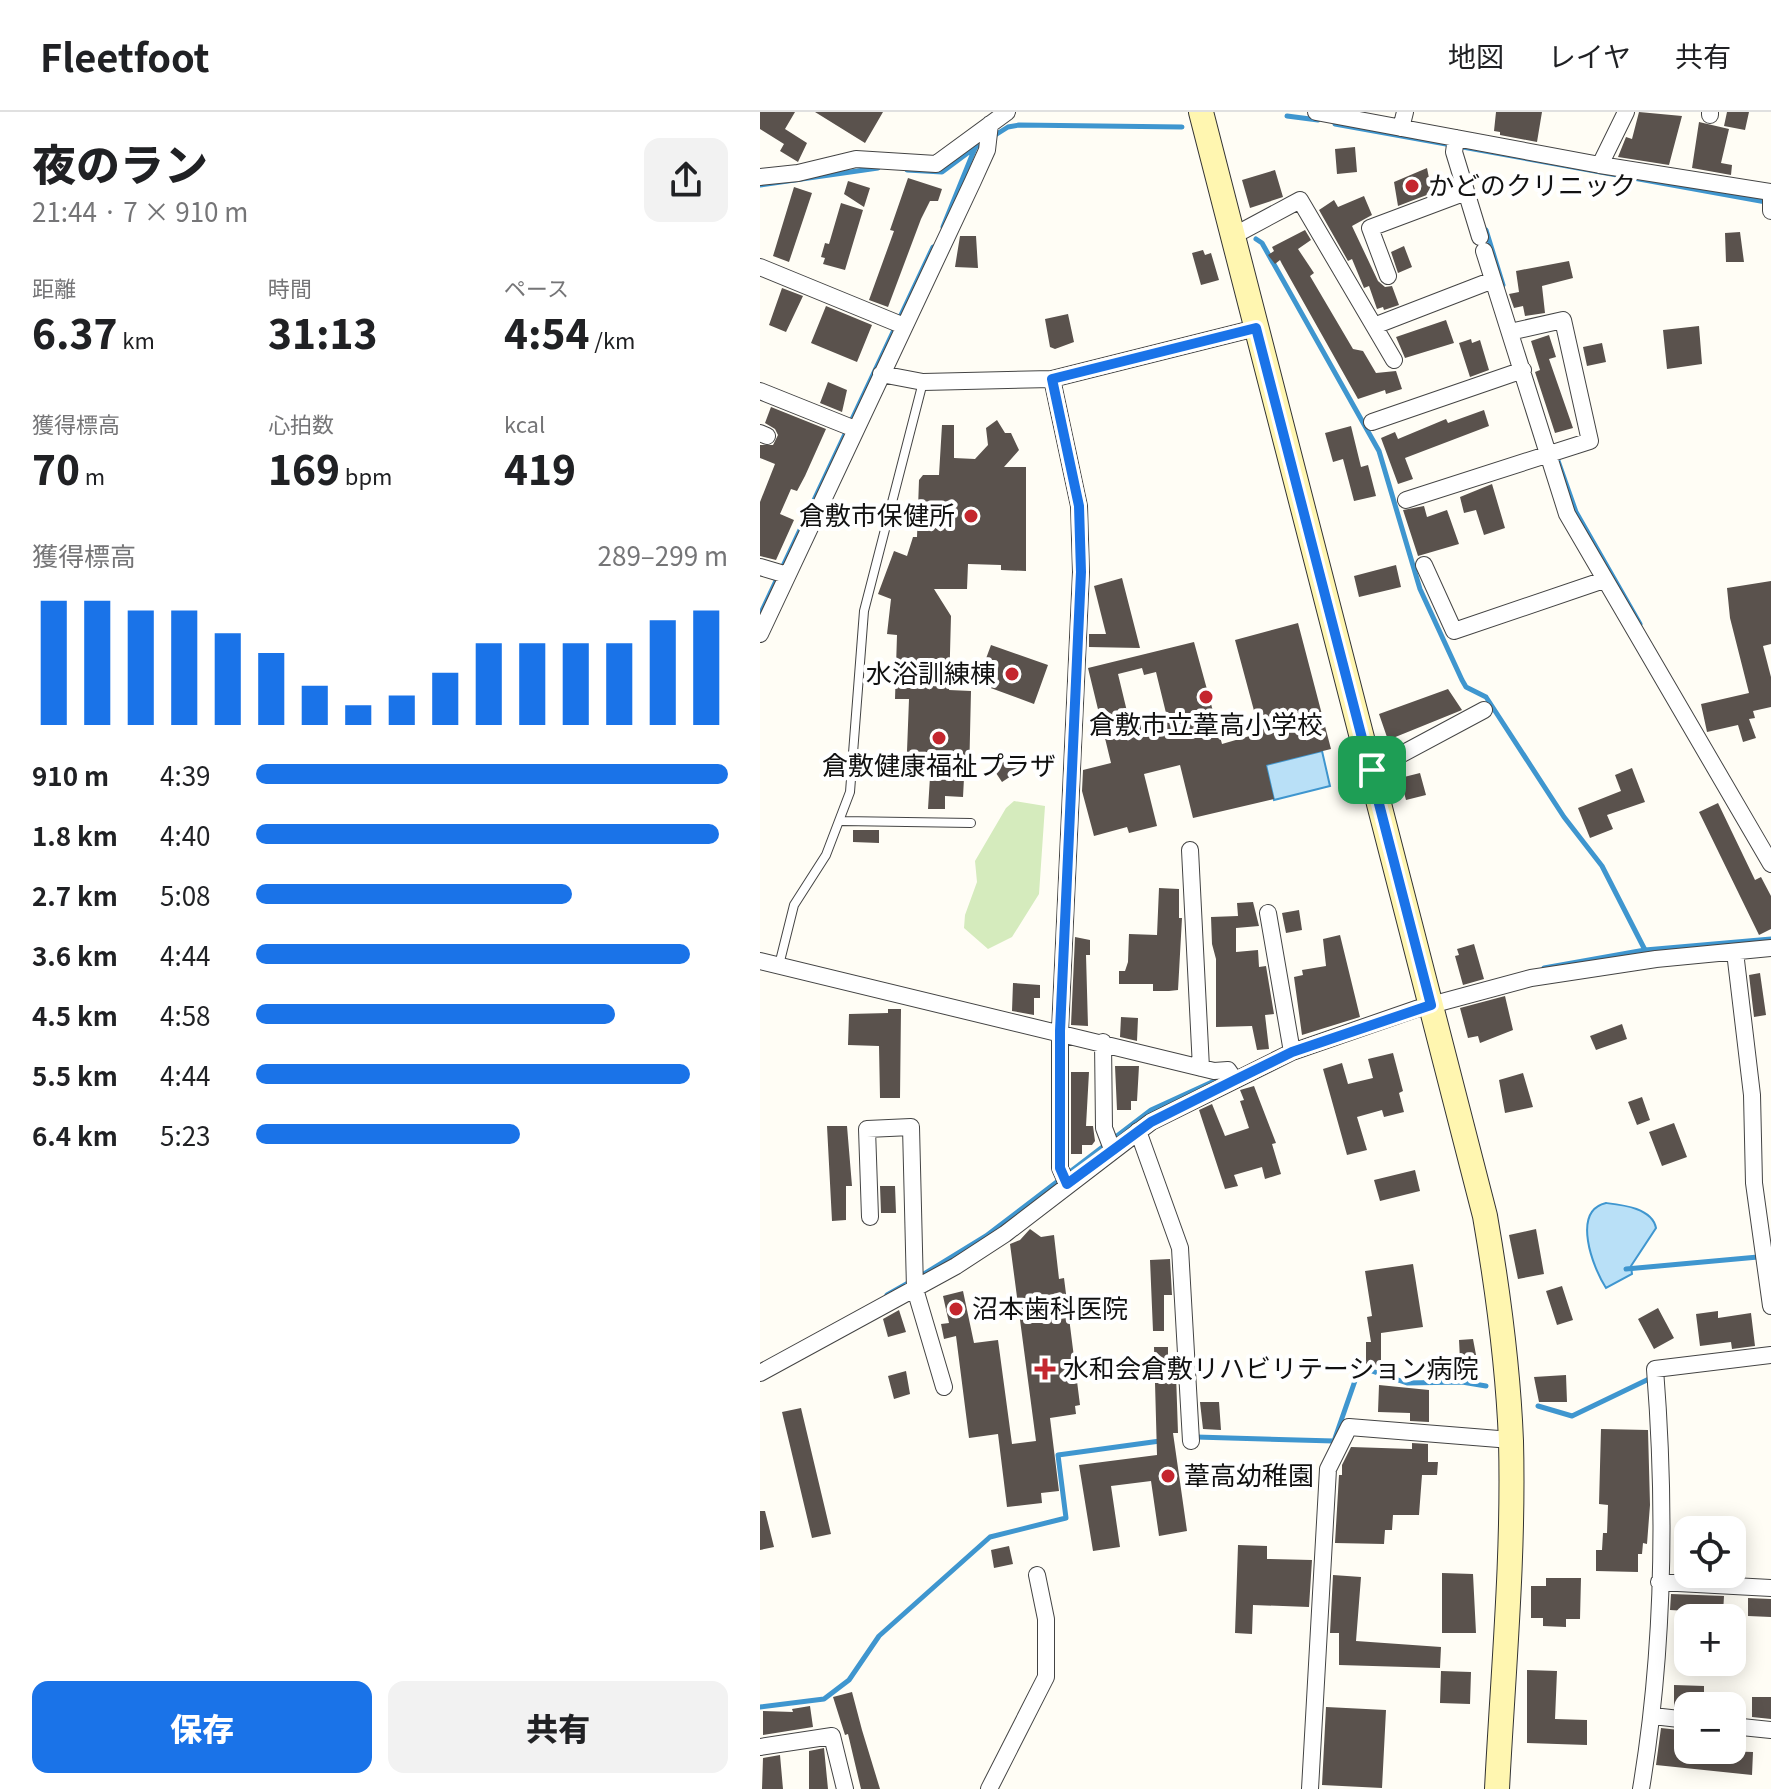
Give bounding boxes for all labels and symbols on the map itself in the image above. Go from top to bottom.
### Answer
place label: かどのクリニック [1428,165,1636,202]
marker: かどのクリニック [1403,177,1421,195]
place label: 倉敷市保健所 [799,495,955,532]
marker: 倉敷市保健所 [962,507,980,525]
place label: 水浴訓練棟 [866,653,996,690]
marker: 水浴訓練棟 [1003,665,1021,683]
marker: 倉敷市立葦高小学校 [1197,688,1215,706]
place label: 倉敷市立葦高小学校 [1089,704,1323,741]
marker: 倉敷健康福祉プラザ [930,729,948,747]
pin [1338,736,1406,804]
place label: 倉敷健康福祉プラザ [822,745,1056,782]
place label: 沼本歯科医院 [972,1288,1128,1325]
marker: 沼本歯科医院 [947,1300,965,1318]
place label: 水和会倉敷リハビリテーション病院 [1063,1348,1478,1385]
marker: 水和会倉敷リハビリテーション病院 [1034,1358,1056,1380]
place label: 葦高幼稚園 [1184,1455,1314,1492]
marker: 葦高幼稚園 [1159,1467,1177,1485]

